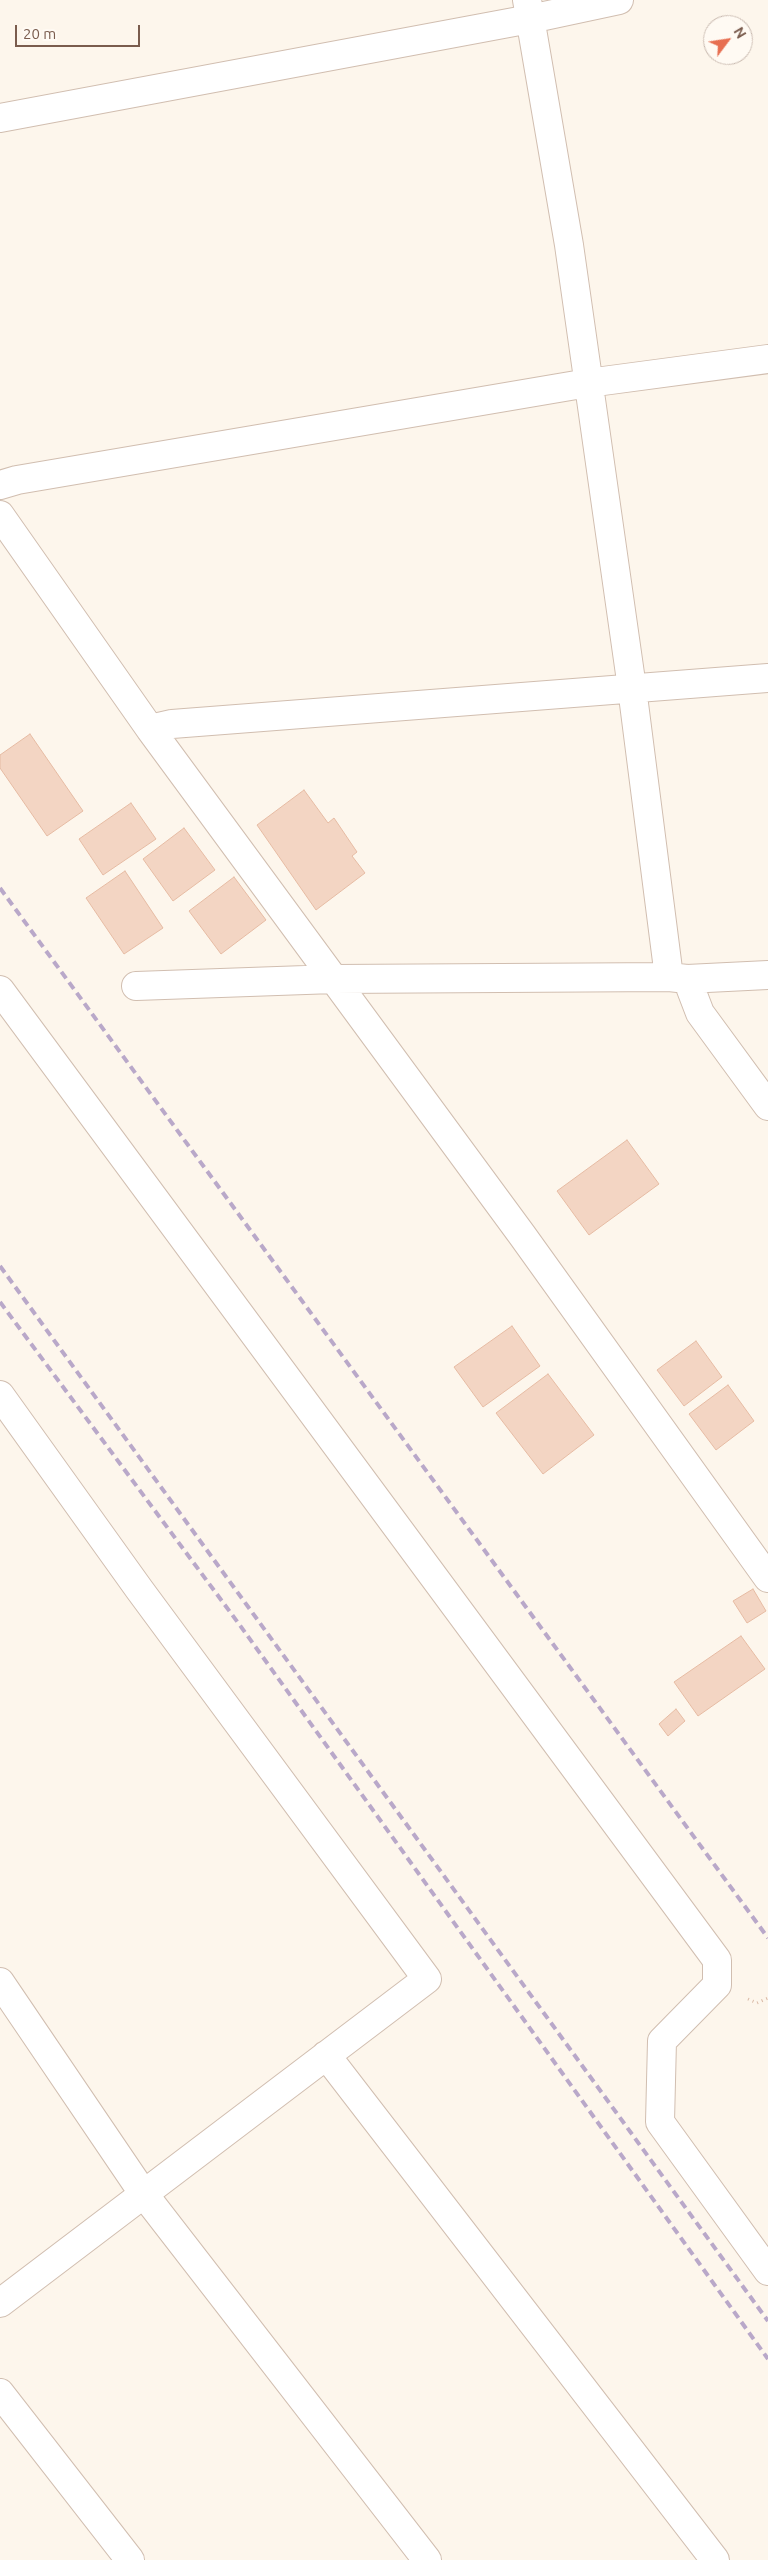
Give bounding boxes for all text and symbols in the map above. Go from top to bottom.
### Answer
scale bar [18,15,142,47]
north arrow [703,15,753,65]
text: N [730,24,750,41]
text: 20 m [23,25,56,42]

